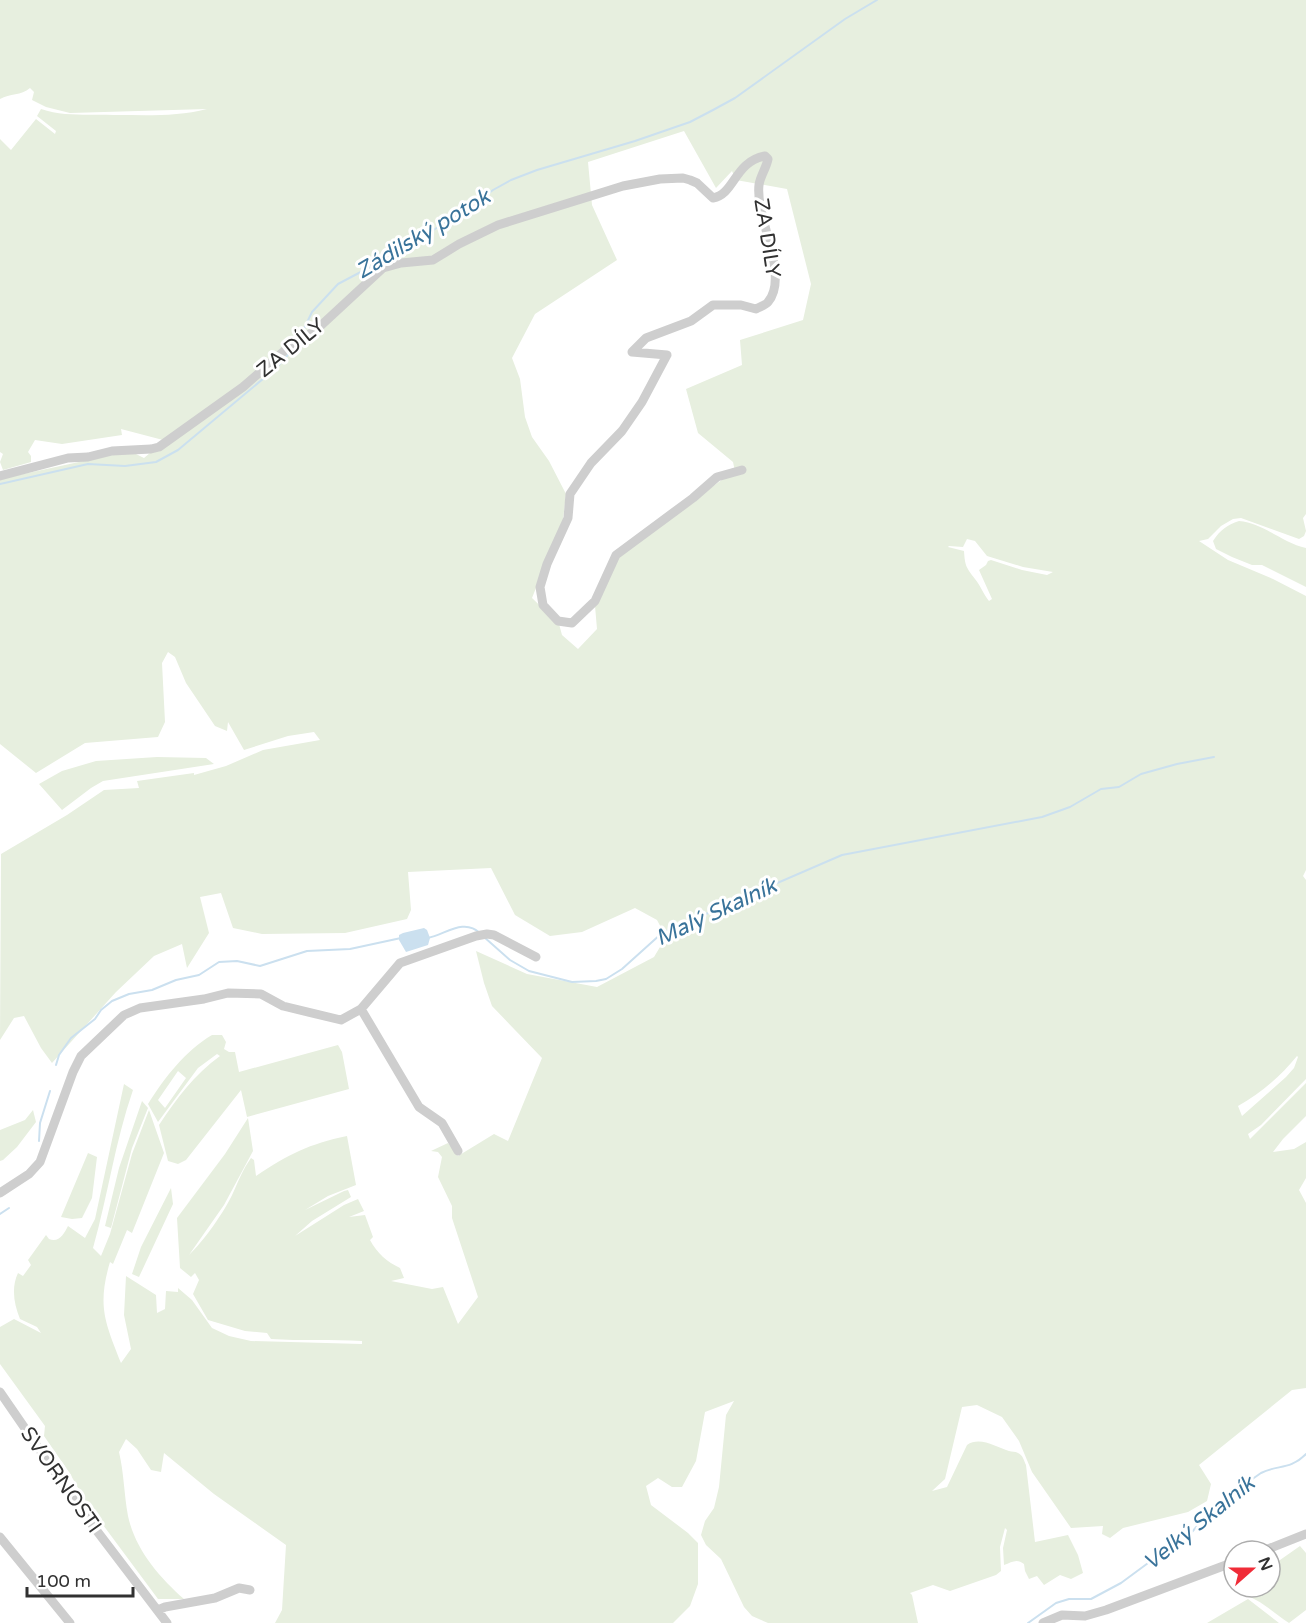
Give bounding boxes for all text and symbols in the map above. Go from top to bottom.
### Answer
water label: Zádilský potok [351,183,497,284]
street label: ZA DÍLY [748,197,786,279]
street label: ZA DÍLY [252,313,330,383]
water label: Malý Skalník [651,872,782,951]
street label: SVORNOSTI [15,1422,107,1538]
water label: Velký Skalník [1138,1469,1261,1576]
north arrow [1222,1539,1282,1599]
text: N [1253,1554,1277,1574]
scale bar [27,1560,134,1598]
text: 100 m [36,1570,91,1592]

